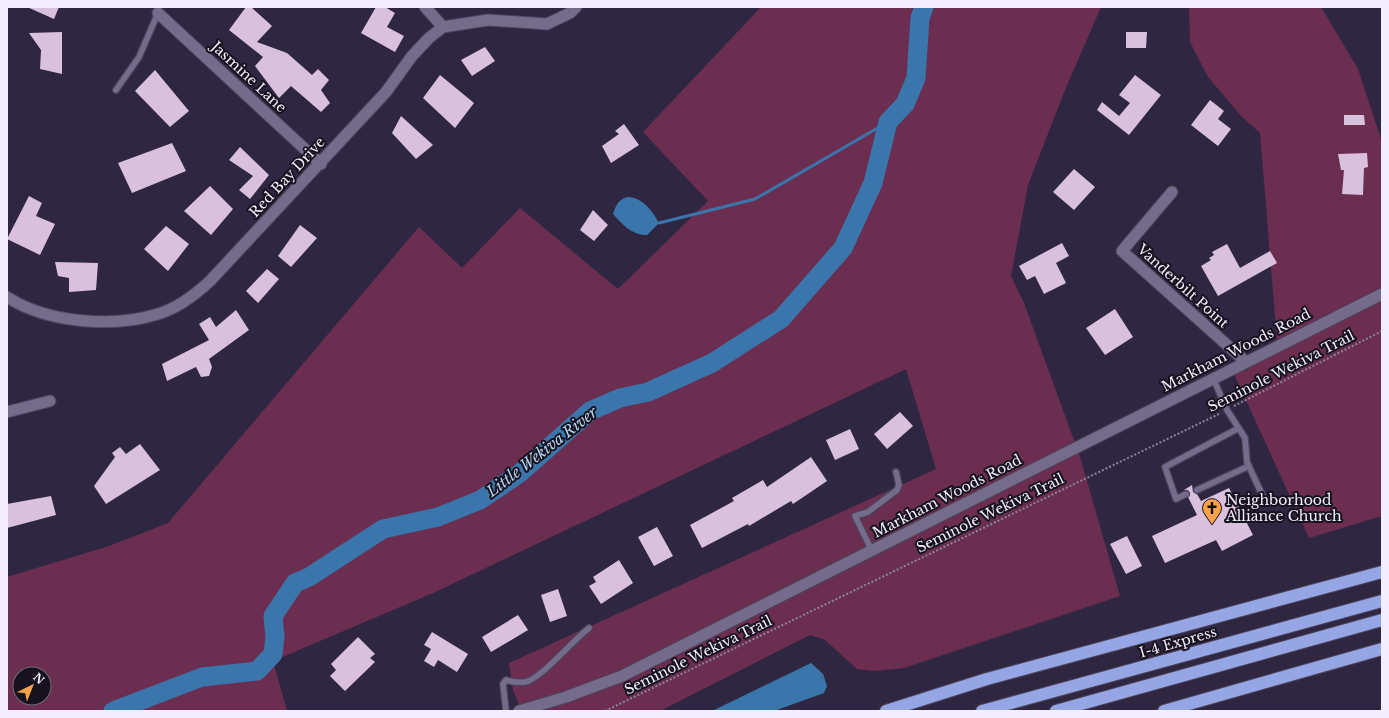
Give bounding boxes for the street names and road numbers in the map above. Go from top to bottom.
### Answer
street label: Jasmine Lane [206,36,290,116]
street label: Red Bay Drive [245,133,329,221]
street label: Vanderbilt Point [1133,239,1233,332]
street label: Markham Woods Road [1158,304,1314,395]
street label: Seminole Wekiva Trail [1205,326,1358,416]
street label: Markham Woods Road [869,450,1025,541]
street label: Seminole Wekiva Trail [913,469,1067,557]
street label: Seminole Wekiva Trail [621,611,775,699]
street label: I-4 Express [1137,622,1219,662]

